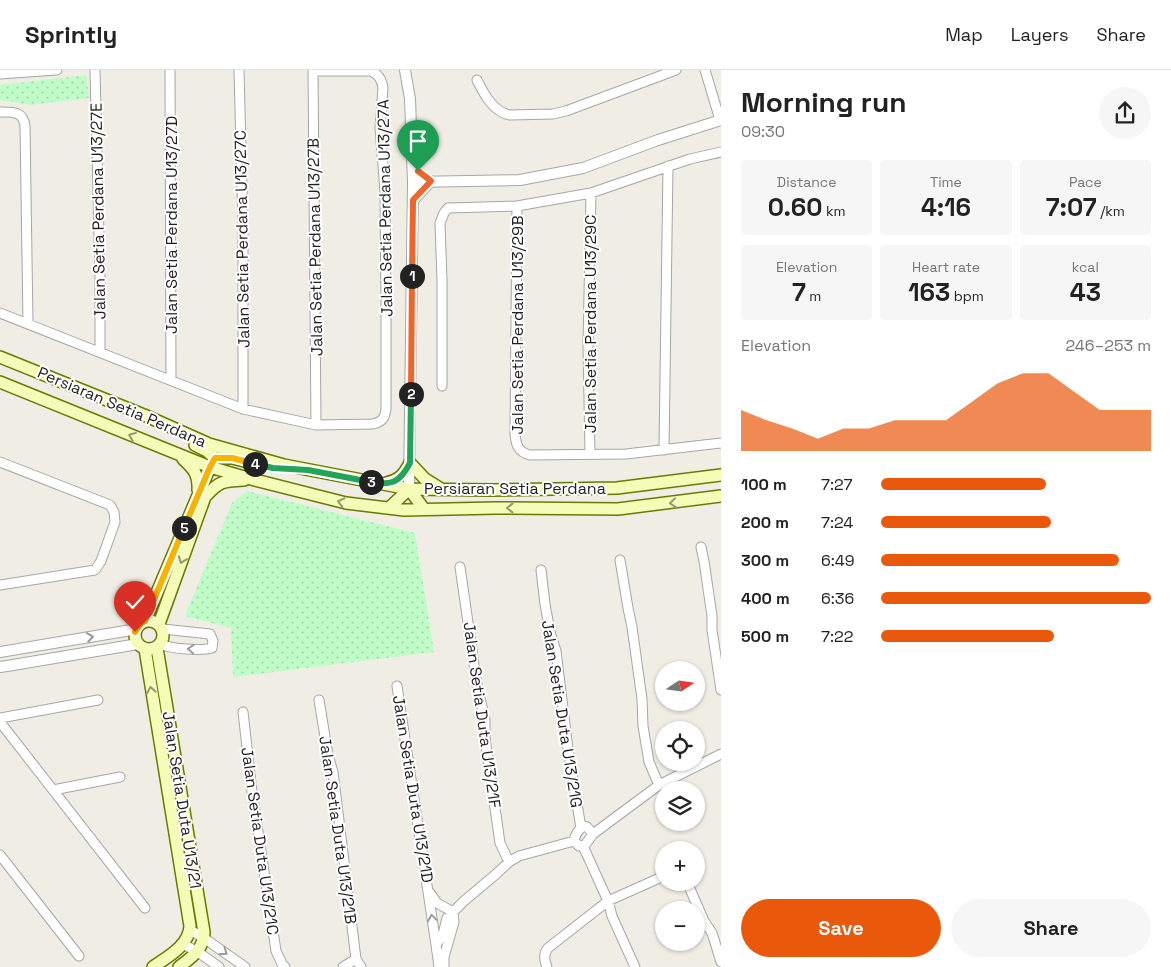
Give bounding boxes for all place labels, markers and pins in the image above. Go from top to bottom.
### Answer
pin [397,120,439,171]
pin: 1 [400,264,424,288]
pin: 2 [398,382,424,406]
pin: 4 [242,452,268,476]
pin: 3 [358,470,384,494]
pin: 5 [172,516,196,540]
pin [114,581,156,632]

